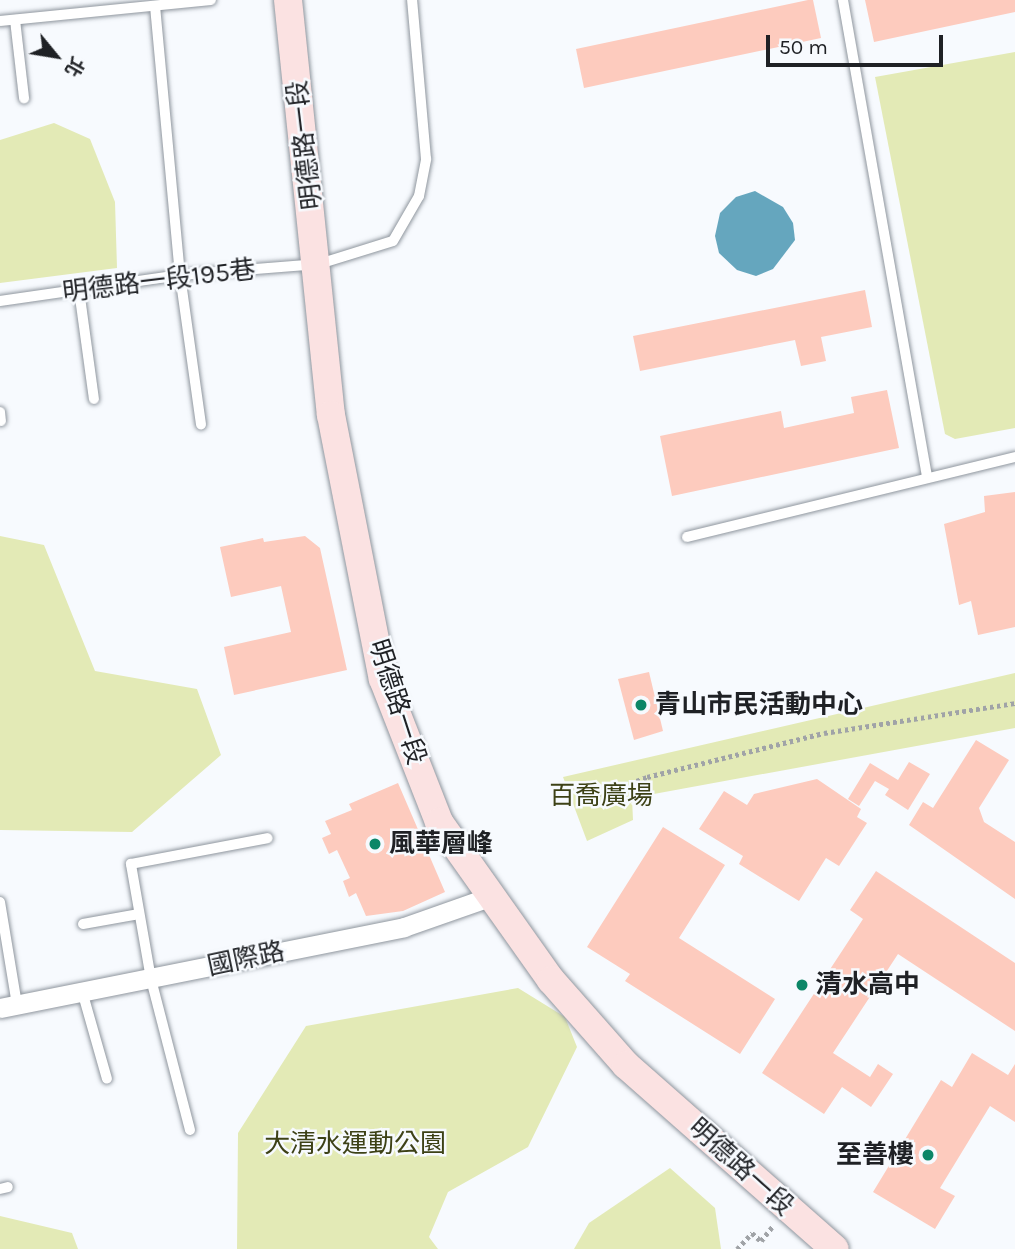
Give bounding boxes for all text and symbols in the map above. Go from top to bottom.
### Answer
north arrow [21,21,91,91]
scale bar [770,21,947,65]
text: 50 m [779,35,828,59]
text: 北 [60,53,88,80]
street label: 明德路一段 [282,79,328,211]
street label: 明德路一段195巷 [61,254,257,308]
street label: 明德路一段 [362,635,432,769]
place label: 青山市民活動中心 [655,689,863,721]
marker: 青山市民活動中心 [633,697,649,713]
park label: 百喬廣場 [549,780,653,812]
place label: 風華層峰 [389,828,493,860]
marker: 風華層峰 [367,836,383,852]
street label: 國際路 [205,936,287,982]
place label: 清水高中 [816,969,920,1001]
marker: 清水高中 [794,977,810,993]
street label: 明德路一段 [682,1112,800,1222]
park label: 大清水運動公園 [264,1128,446,1160]
place label: 至善樓 [836,1139,914,1171]
marker: 至善樓 [920,1147,936,1163]

